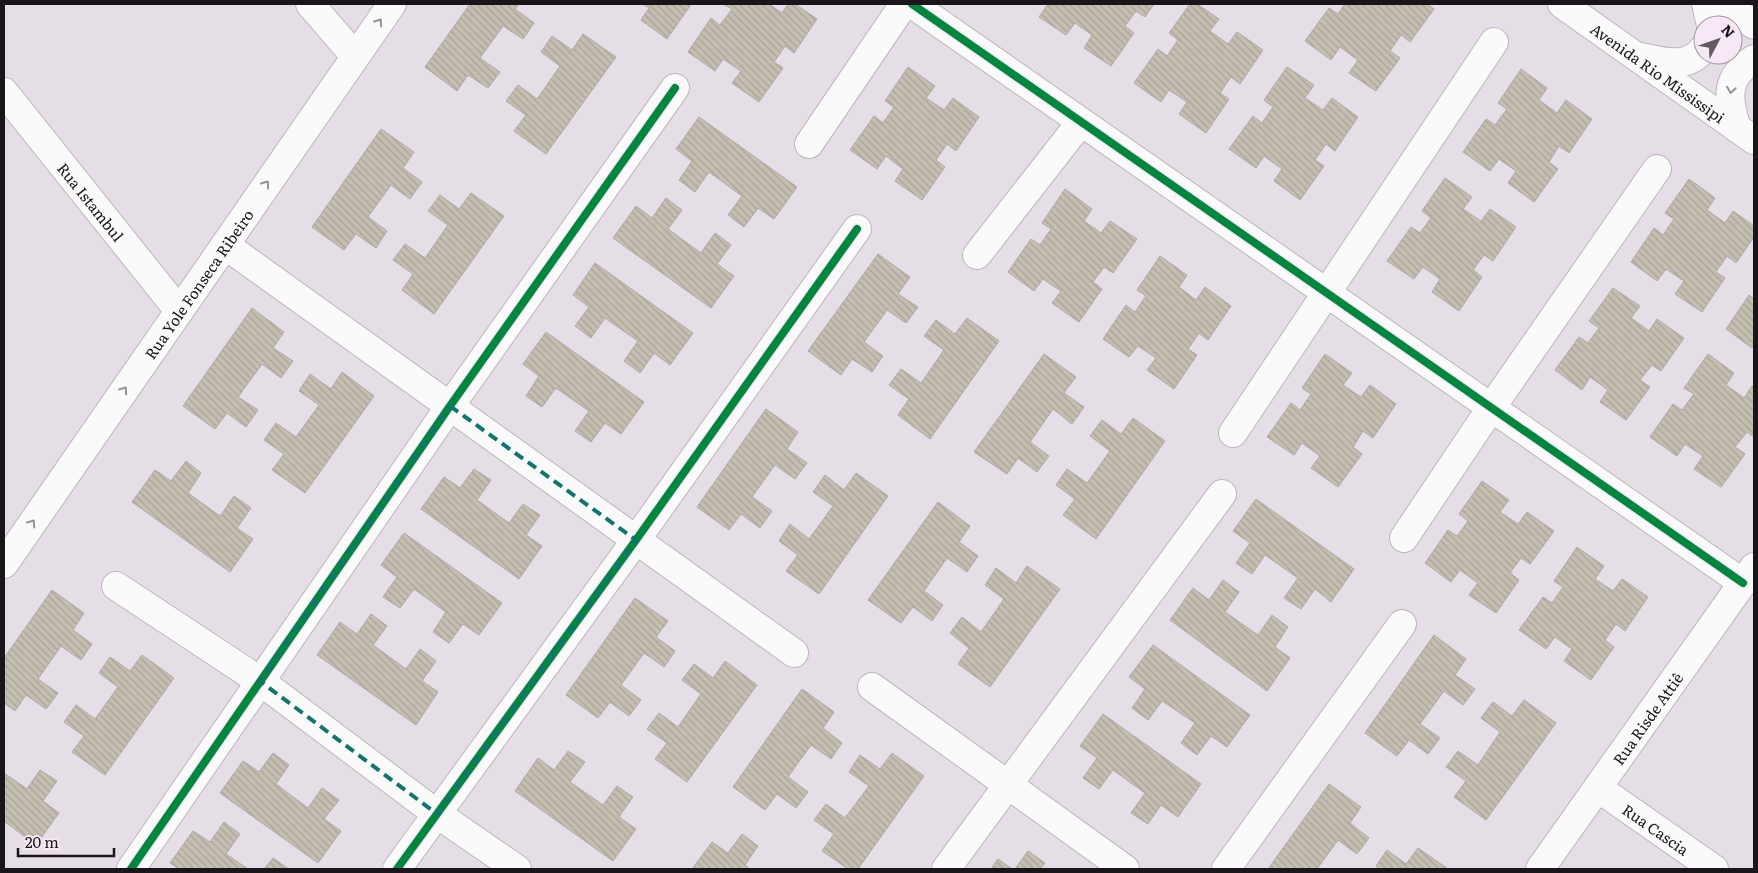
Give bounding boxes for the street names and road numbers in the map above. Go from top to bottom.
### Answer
street label: Avenida Rio Mississipi [1586,17,1730,128]
street label: Rua Istambul [53,157,130,246]
street label: Rua Yole Fonseca Ribeiro [138,204,258,363]
street label: Rua Risde Attiê [1606,667,1688,769]
street label: Rua Cascia [1618,797,1695,860]

